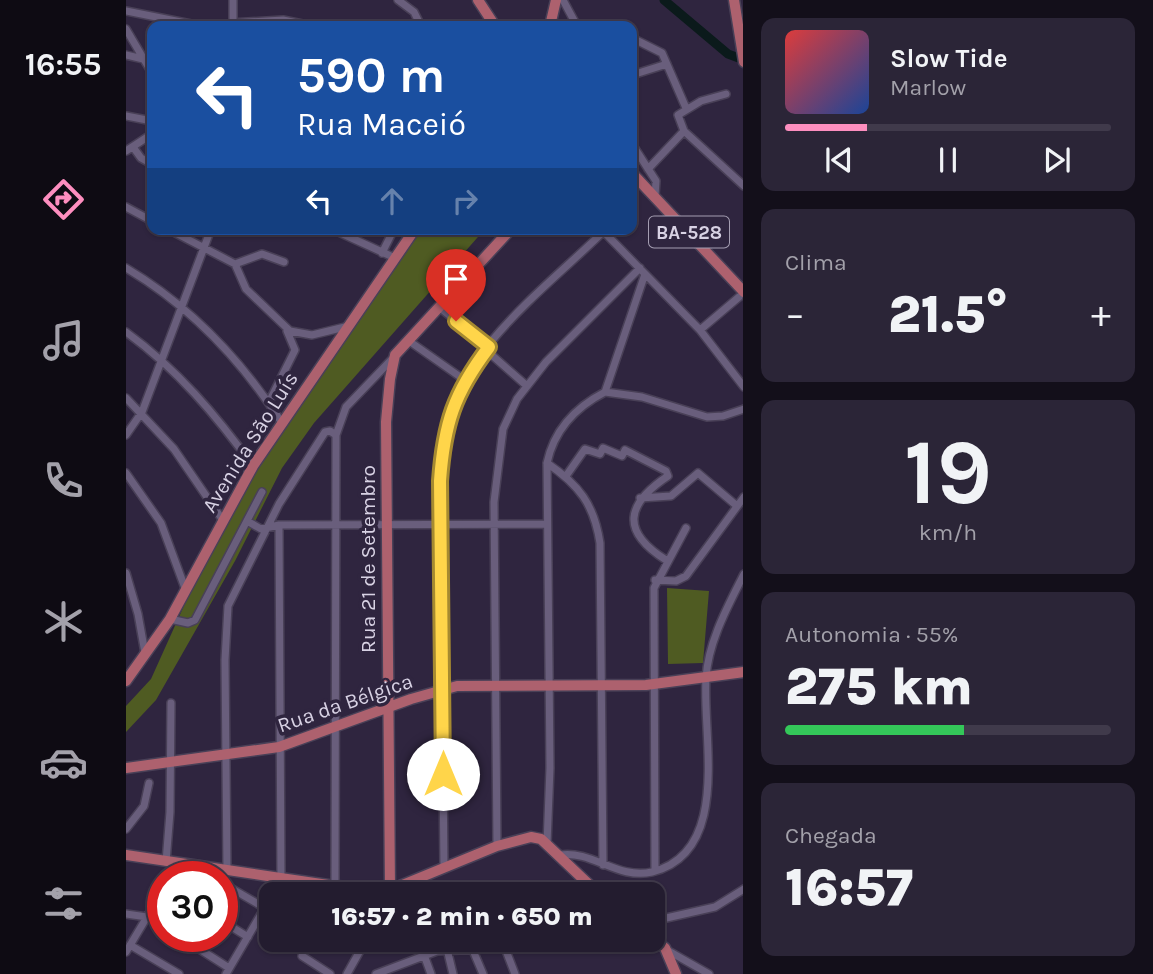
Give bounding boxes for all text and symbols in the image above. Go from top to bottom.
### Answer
text: Slow Tide [890,43,1008,74]
text: 16:55 [25,46,101,83]
text: 590 m [297,47,445,104]
icon: left [182,49,273,140]
text: Marlow [890,74,966,101]
text: Rua Maceió [297,106,466,143]
icon: previous [820,141,858,179]
icon: pause [929,141,967,179]
icon: next [1038,141,1076,179]
icon: directions [39,175,88,224]
icon: left [300,182,338,220]
icon: ahead [373,182,411,220]
icon: right [446,182,484,220]
road number: BA-528 [649,216,729,248]
pin [426,249,486,321]
text: Clima [785,249,847,276]
icon: arrive [437,260,475,298]
text: 21.5° [888,284,1008,345]
text: − [785,292,805,337]
text: + [1091,292,1111,337]
icon: music [39,316,88,365]
street label: Avenida São Luís [197,367,303,517]
text: 19 [904,420,992,526]
icon: phone [39,456,88,505]
street label: Rua 21 de Setembro [356,465,380,653]
text: km/h [919,519,977,546]
icon: climate [39,597,88,646]
text: Autonomia · 55% [785,621,959,648]
text: 275 km [785,656,973,717]
street label: Rua da Bélgica [274,669,416,737]
position arrow [406,737,480,811]
icon: car [39,738,88,787]
text: Chegada [785,822,877,849]
text: 16:57 [785,857,913,918]
speed limit sign: 30 [147,861,238,952]
icon: filters [39,879,88,928]
text: 16:57 · 2 min · 650 m [331,901,593,932]

